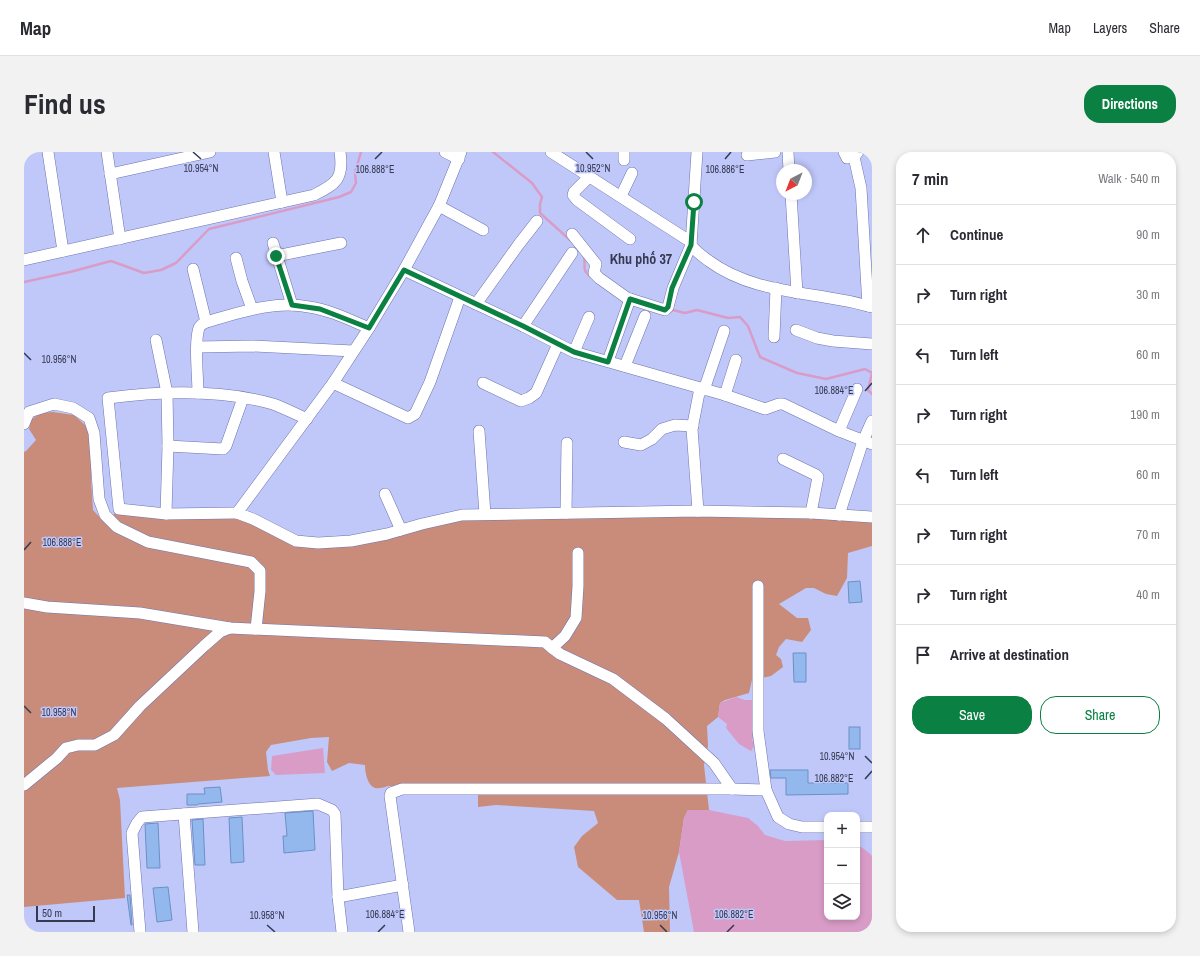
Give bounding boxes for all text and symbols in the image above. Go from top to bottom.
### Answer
text: Map [20,15,51,41]
text: Map [1049,19,1071,37]
text: Layers [1093,19,1127,37]
text: Share [1149,19,1180,37]
text: Find us [24,85,106,123]
button: Directions [1084,85,1176,123]
text: 10.954°N [184,162,219,175]
text: 10.952°N [576,162,611,175]
text: 106.888°E [355,163,395,176]
text: 106.886°E [705,163,745,176]
north arrow [776,164,812,200]
text: 7 min [912,167,948,190]
text: Walk · 540 m [1098,170,1160,187]
route start [685,193,703,211]
icon: ahead [912,224,934,246]
text: Continue [950,224,1003,245]
text: 90 m [1136,226,1160,243]
route end [267,247,285,265]
district label: Khu phố 37 [610,250,673,268]
icon: right [912,284,934,306]
text: Turn right [950,284,1007,305]
text: 30 m [1136,286,1160,303]
icon: left [912,344,934,366]
text: Turn left [950,344,998,365]
text: 60 m [1136,346,1160,363]
text: 10.956°N [42,353,77,366]
text: 106.884°E [814,384,854,397]
icon: right [912,404,934,426]
text: Turn right [950,404,1007,425]
text: 190 m [1130,406,1160,423]
icon: left [912,464,934,486]
text: Turn left [950,464,998,485]
text: 60 m [1136,466,1160,483]
icon: right [912,524,934,546]
text: Turn right [950,524,1007,545]
text: 70 m [1136,526,1160,543]
text: 106.888°E [42,536,82,549]
icon: right [912,584,934,606]
text: Turn right [950,584,1007,605]
text: 40 m [1136,586,1160,603]
icon: arrive [912,644,934,666]
text: Arrive at destination [950,644,1069,665]
button: Save [912,696,1032,734]
button: Share [1040,696,1160,734]
text: 10.958°N [42,706,77,719]
text: 10.954°N [820,750,855,763]
text: 106.882°E [814,772,854,785]
map controls [824,812,860,920]
button: + [824,812,860,848]
button: − [824,848,860,884]
button: layers [824,884,860,920]
scale bar [36,904,95,923]
text: 50 m [42,906,62,920]
text: 106.884°E [365,908,405,921]
text: 106.882°E [714,908,754,921]
text: 10.958°N [250,909,285,922]
text: 10.956°N [643,909,678,922]

